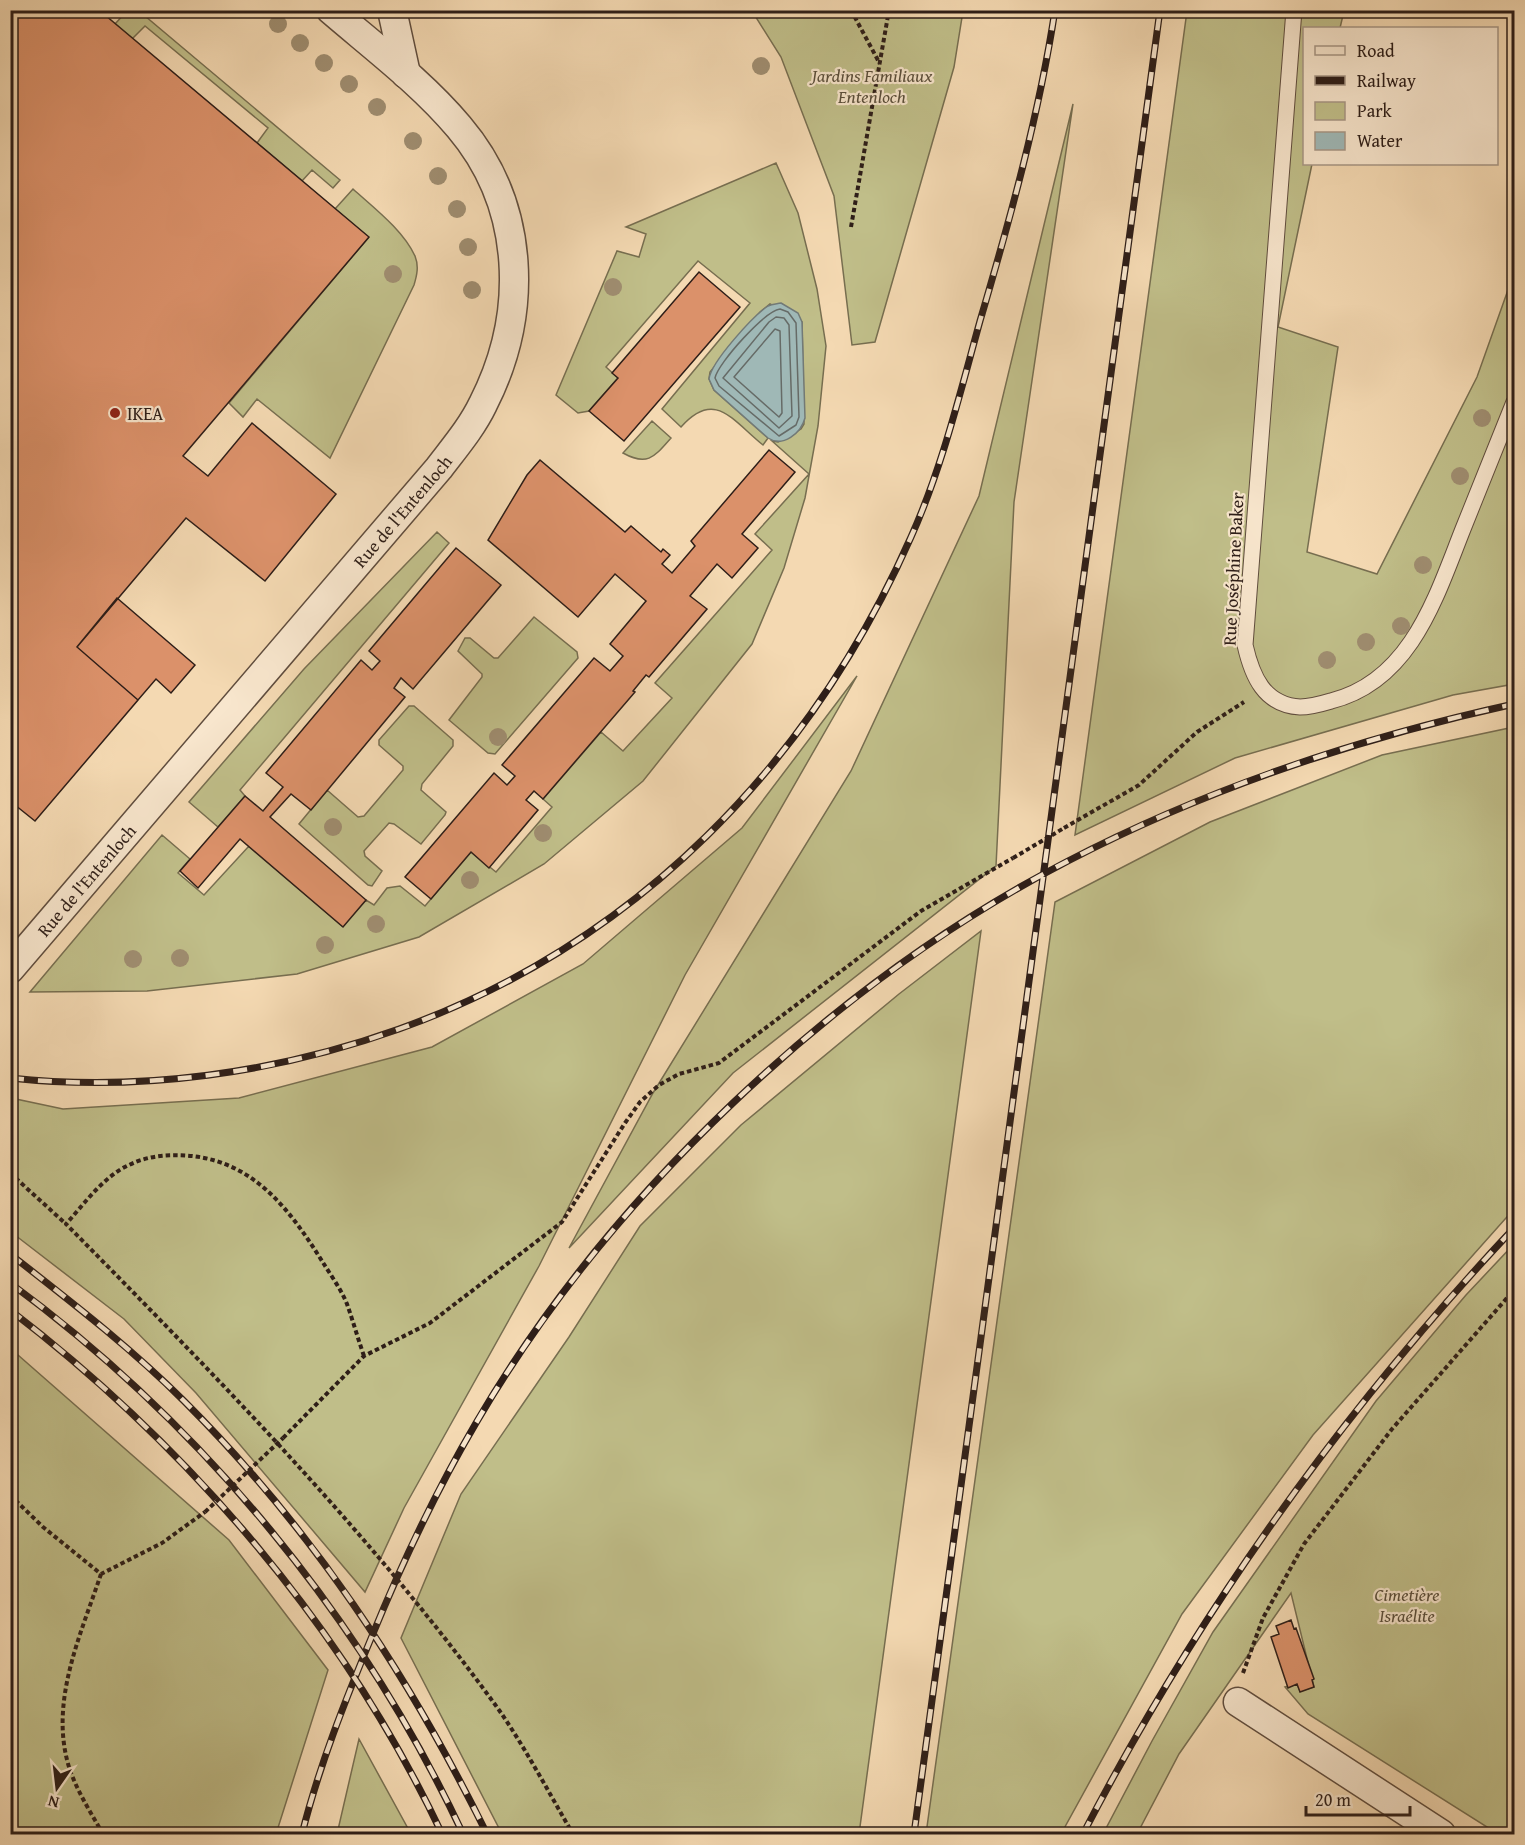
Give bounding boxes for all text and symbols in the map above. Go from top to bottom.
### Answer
legend [1303,27,1498,165]
text: Road [1357,37,1395,64]
park label: Jardins Familiaux Entenloch [809,62,933,110]
text: Railway [1357,67,1416,94]
text: Park [1357,97,1393,124]
text: Water [1357,127,1403,154]
place label: IKEA [127,400,163,427]
marker: IKEA [108,406,122,420]
street label: Rue de l'Entenloch [346,449,458,573]
street label: Rue Joséphine Baker [1215,491,1251,646]
street label: Rue de l'Entenloch [30,818,142,942]
park label: Cimetière Israélite [1374,1581,1440,1629]
north arrow [27,1758,87,1818]
scale bar [1306,1779,1410,1817]
text: 20 m [1315,1786,1351,1813]
text: N [45,1790,61,1815]

